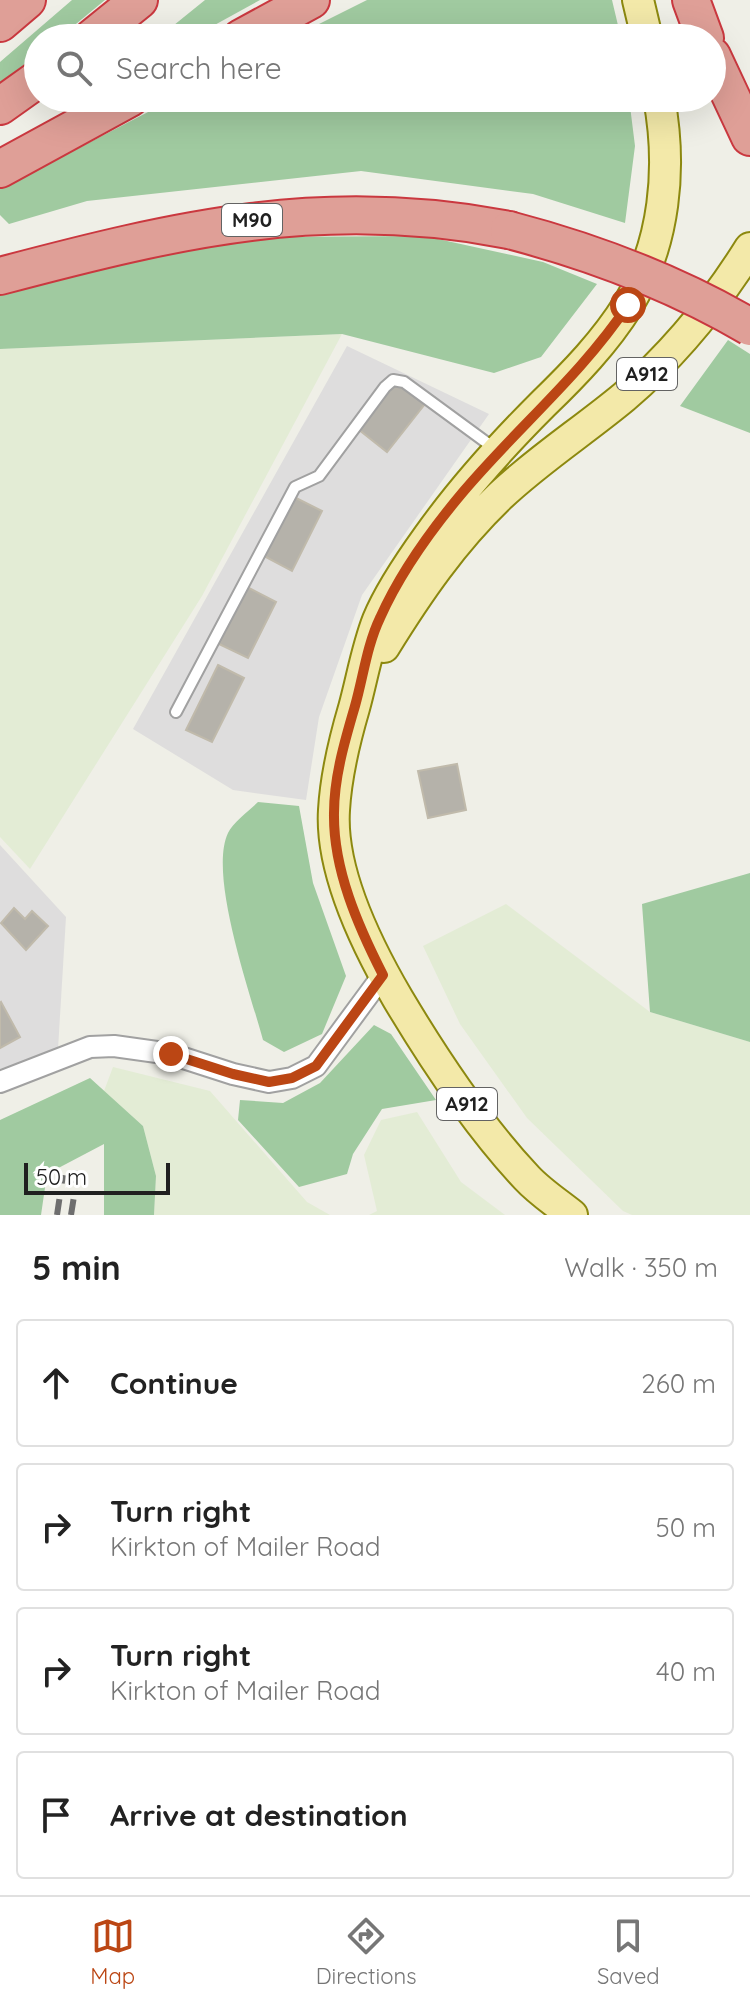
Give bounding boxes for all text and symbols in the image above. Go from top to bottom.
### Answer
search box [24,24,726,112]
icon: search [52,46,96,90]
text: Search here [116,49,282,87]
road number: M90 [222,204,282,236]
route start [610,287,646,323]
road number: A912 [617,358,677,390]
route end [153,1036,189,1072]
road number: A912 [437,1088,497,1120]
scale bar [24,1159,170,1195]
text: 50 m [36,1163,87,1191]
text: 5 min [32,1246,121,1289]
text: Walk · 350 m [564,1251,718,1284]
icon: ahead [34,1361,78,1405]
text: Continue [110,1364,238,1402]
text: 260 m [641,1367,716,1400]
text: Turn right [110,1492,251,1530]
icon: right [34,1505,78,1549]
text: 50 m [656,1511,716,1544]
text: Kirkton of Mailer Road [110,1530,381,1563]
text: Turn right [110,1636,251,1674]
icon: right [34,1649,78,1693]
text: 40 m [656,1655,716,1688]
text: Kirkton of Mailer Road [110,1674,381,1707]
icon: arrive [34,1793,78,1837]
text: Arrive at destination [110,1796,408,1834]
tab: Map [90,1914,135,1990]
tab: Directions [316,1914,416,1990]
tab: Saved [597,1914,660,1990]

